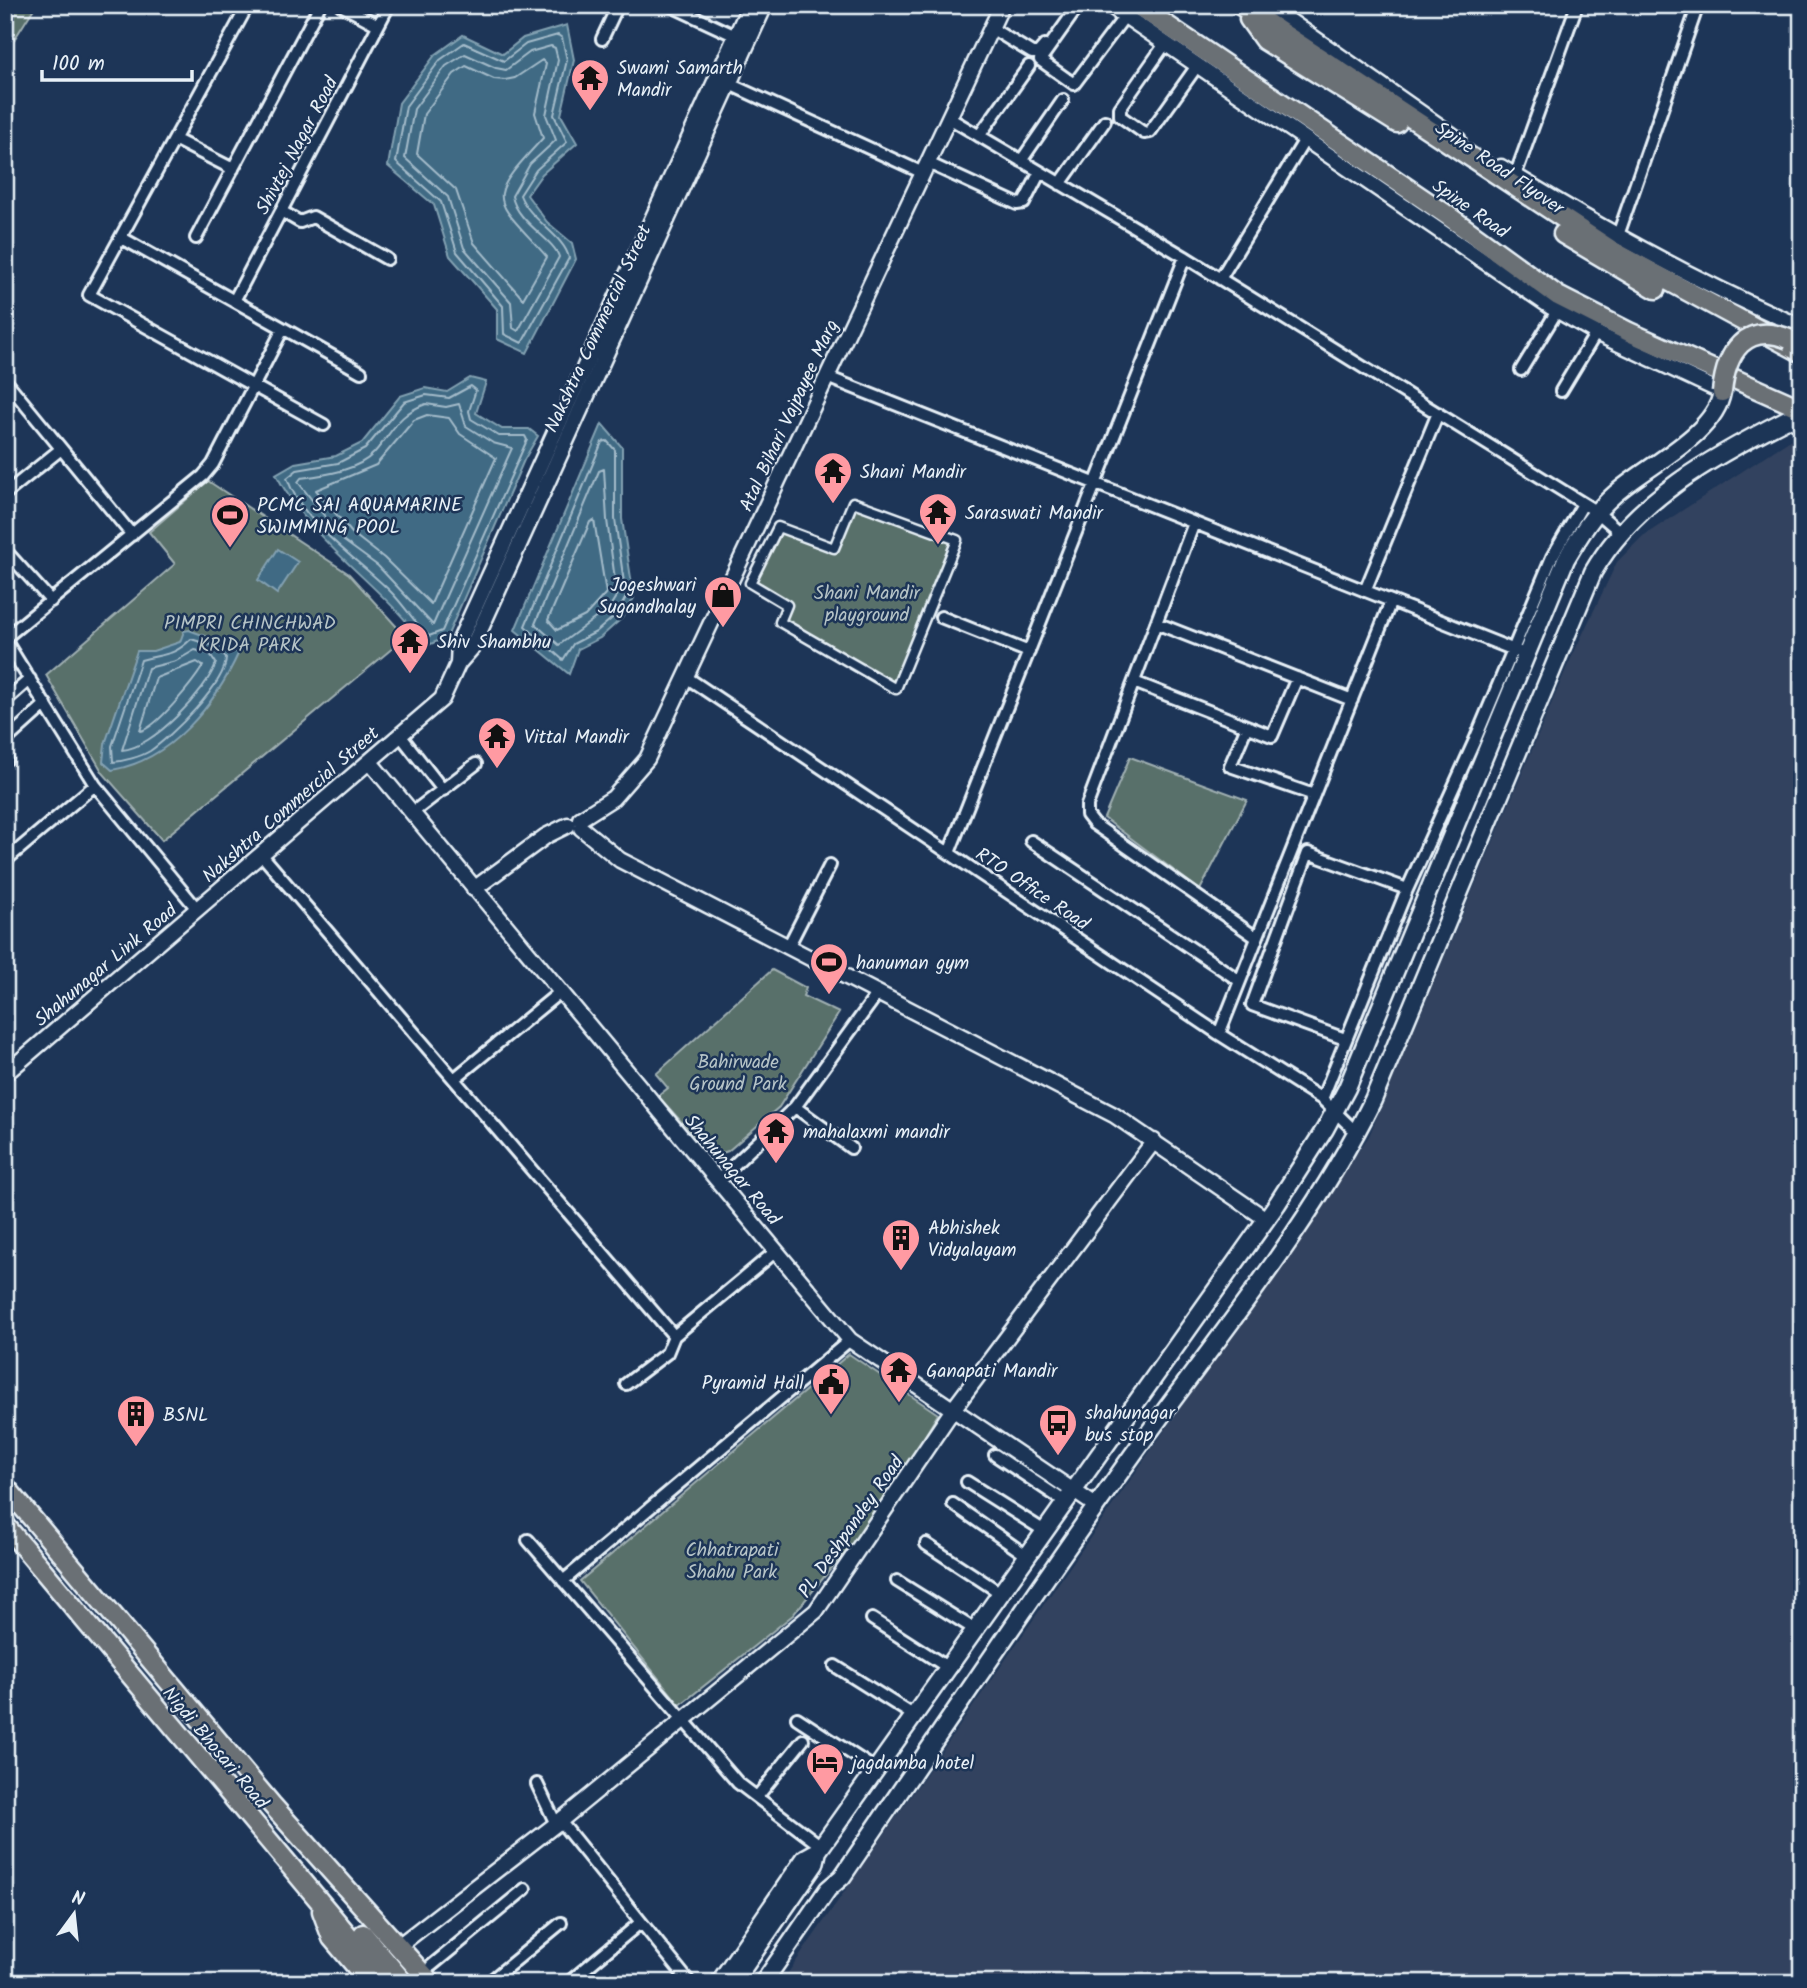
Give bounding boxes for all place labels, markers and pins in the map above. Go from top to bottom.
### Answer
place label: Swami Samarth Mandir [617,54,743,106]
temple icon: Swami Samarth Mandir [569,57,611,112]
temple icon: Shani Mandir [812,450,854,505]
place label: Shani Mandir [860,458,967,488]
place label: PCMC SAI AQUAMARINE SWIMMING POOL [257,491,463,543]
temple icon: Saraswati Mandir [917,491,959,546]
sports icon: PCMC SAI AQUAMARINE SWIMMING POOL [209,494,251,549]
place label: Saraswati Mandir [965,499,1105,529]
place label: Jogeshwari Sugandhalay [598,571,697,623]
shop icon: Jogeshwari Sugandhalay [702,574,744,629]
temple icon: Shiv Shambhu [389,620,431,675]
place label: Shiv Shambhu [437,628,551,658]
temple icon: Vittal Mandir [476,715,518,770]
place label: Vittal Mandir [524,723,631,753]
sports icon: hanuman gym [808,941,850,996]
place label: hanuman gym [856,949,969,979]
temple icon: mahalaxmi mandir [755,1110,797,1165]
place label: mahalaxmi mandir [803,1118,951,1148]
place label: Abhishek Vidyalayam [928,1214,1016,1266]
building icon: Abhishek Vidyalayam [880,1217,922,1272]
temple icon: Ganapati Mandir [878,1349,920,1404]
place label: Ganapati Mandir [926,1357,1059,1387]
public building icon: Pyramid Hall [810,1361,852,1416]
place label: Pyramid Hall [702,1369,804,1399]
building icon: BSNL [115,1393,157,1448]
place label: shahunagar bus stop [1085,1399,1176,1451]
place label: BSNL [163,1401,208,1431]
bus stop icon: shahunagar bus stop [1037,1402,1079,1457]
hotel icon: jagdamba hotel [804,1741,846,1796]
place label: jagdamba hotel [847,1749,974,1779]

